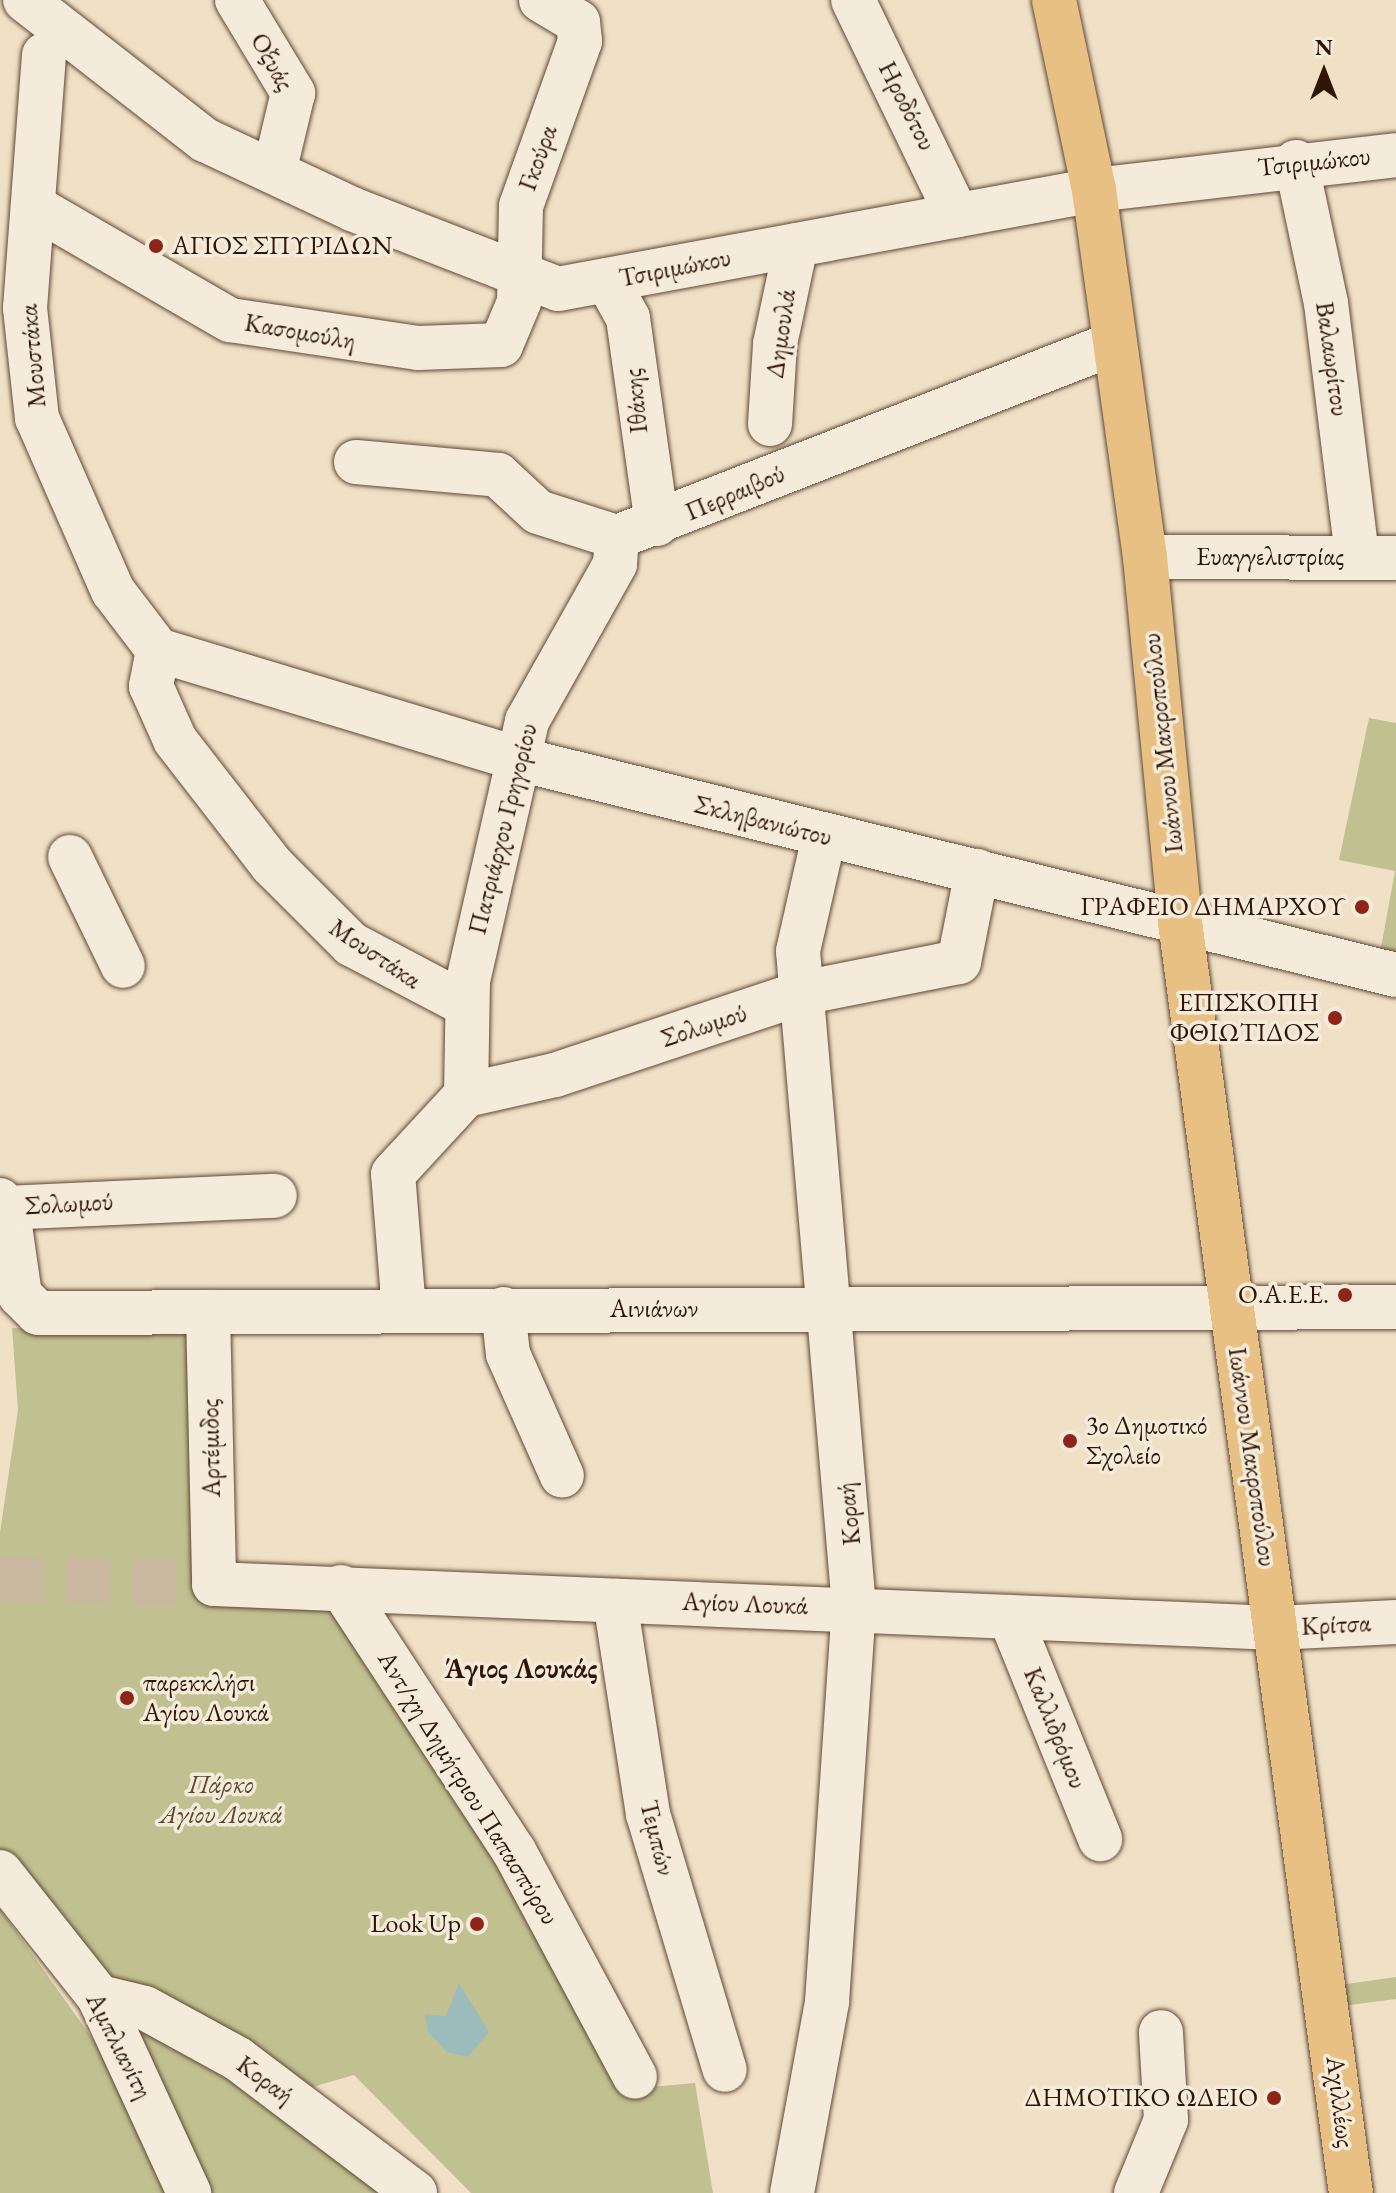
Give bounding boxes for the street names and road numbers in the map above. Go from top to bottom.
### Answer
street label: Οξυάς [243,28,301,96]
street label: Ηροδότου [871,56,943,156]
street label: Γκούρα [512,121,564,195]
street label: Τσιριμώκου [1256,141,1372,183]
street label: Τσιριμώκου [616,242,734,294]
street label: Δημουλά [759,288,803,380]
street label: Βαλαωρίτου [1309,300,1355,418]
street label: Μουστάκα [13,303,53,409]
street label: Κασομούλη [242,307,358,357]
street label: Ιθάκης [617,367,655,435]
street label: Περραιβού [680,458,790,528]
street label: Ευαγγελιστρίας [1196,541,1344,573]
street label: Ιωάννου Μακροπούλου [1136,631,1190,855]
street label: Πατριάρχου Γρηγορίου [462,720,544,938]
street label: Σκληβανιώτου [691,789,835,853]
street label: Μουστάκα [323,912,427,996]
street label: Σολωμού [657,997,751,1055]
street label: Σολωμού [24,1186,114,1222]
street label: Αινιάνων [610,1293,698,1325]
street label: Ιωάννου Μακροπούλου [1221,1345,1283,1569]
street label: Αρτέμιδος [195,1398,227,1498]
street label: Κοραή [830,1481,868,1547]
street label: Αγίου Λουκά [682,1586,808,1622]
street label: Κρίτσα [1300,1608,1372,1642]
street label: Αντ/χη Δημήτριου Παπασπύρου [371,1645,565,1931]
street label: Καλλιδρόμου [1017,1663,1093,1793]
street label: Τεμπών [633,1797,681,1879]
street label: Αμπλιανίτη [79,1988,159,2104]
street label: Κοραή [230,2049,300,2111]
street label: Αχιλλέως [1319,2054,1361,2150]

